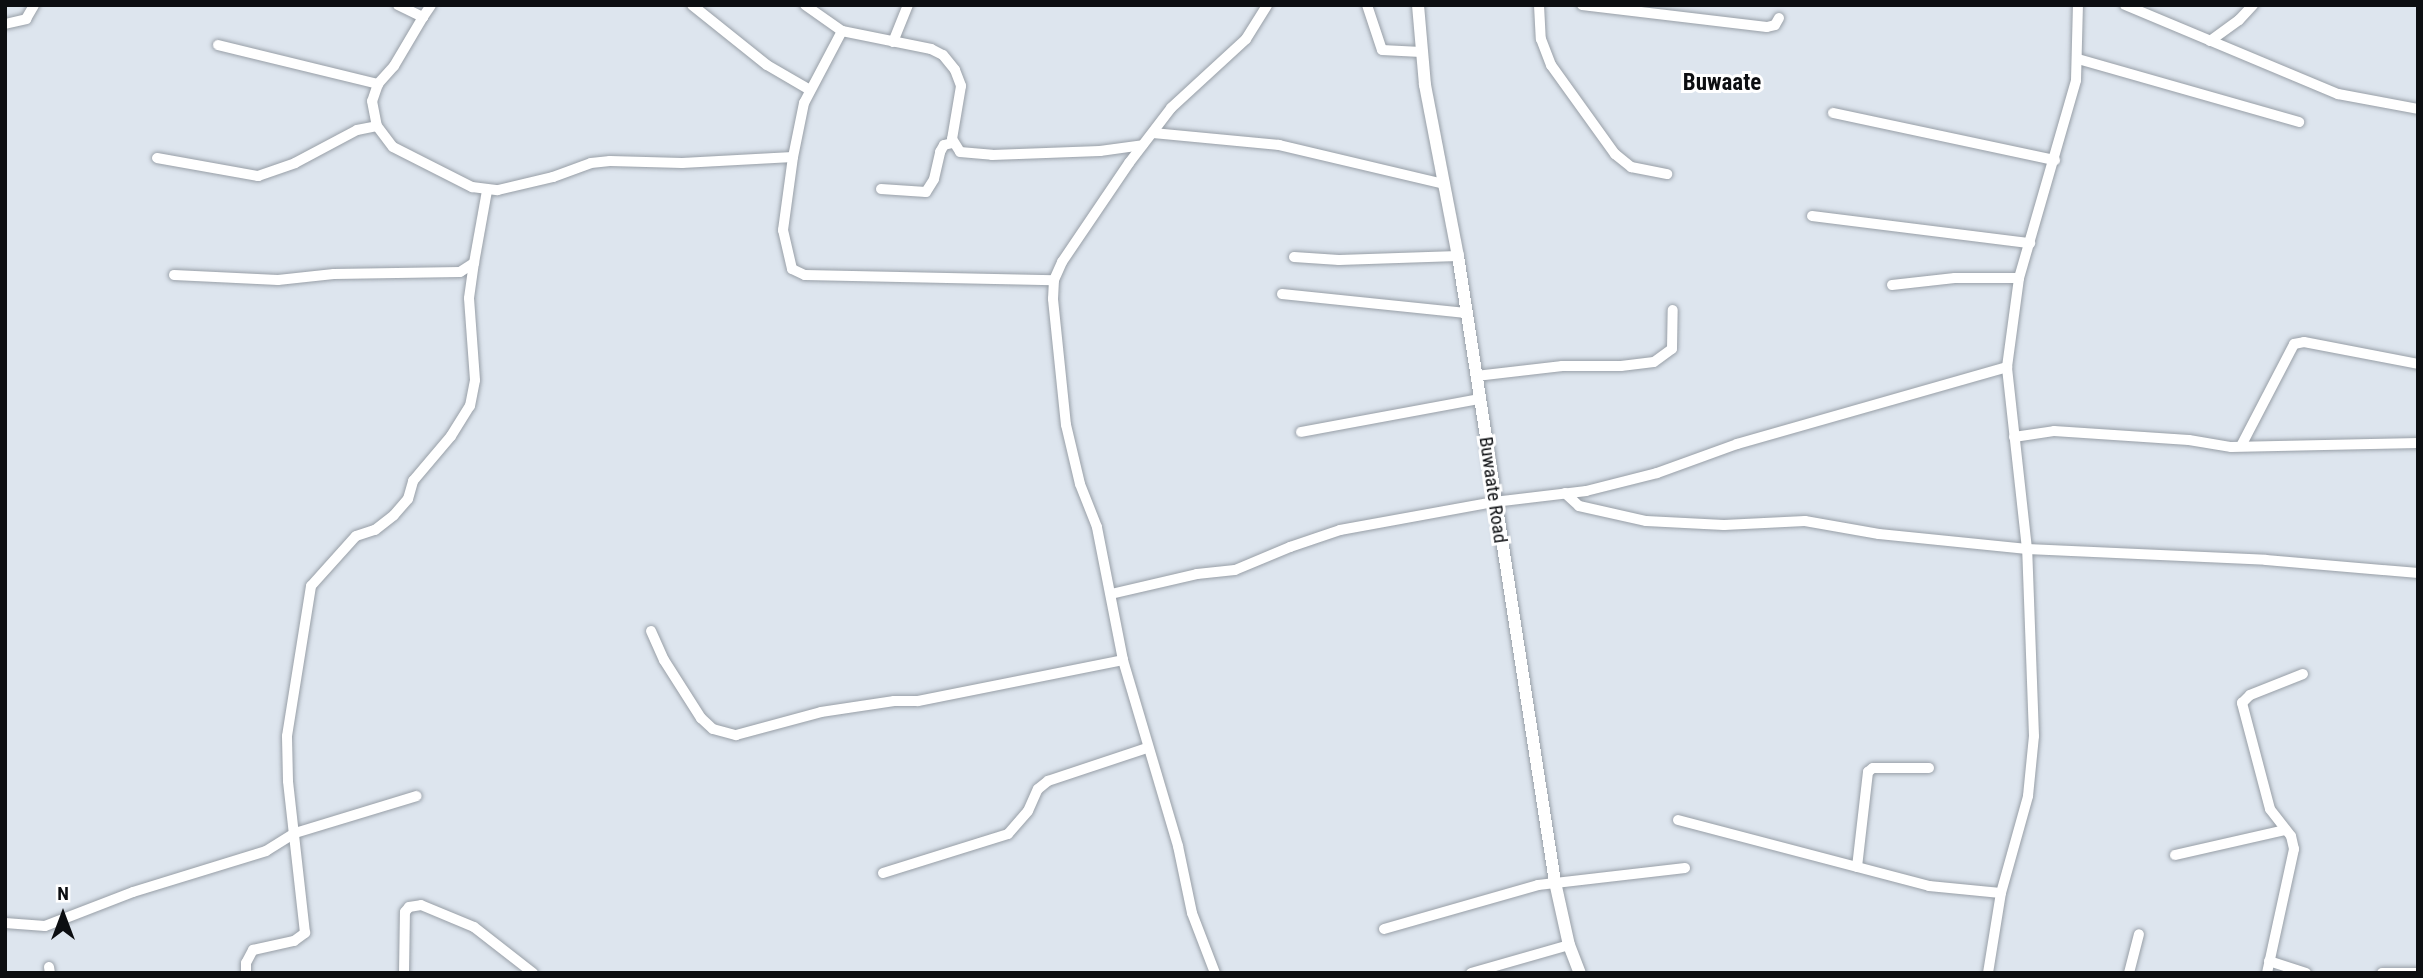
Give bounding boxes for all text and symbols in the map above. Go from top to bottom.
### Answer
district label: Buwaate [1683,69,1761,97]
street label: Buwaate Road [1474,435,1512,545]
north arrow [28,880,98,950]
text: N [57,882,69,905]

